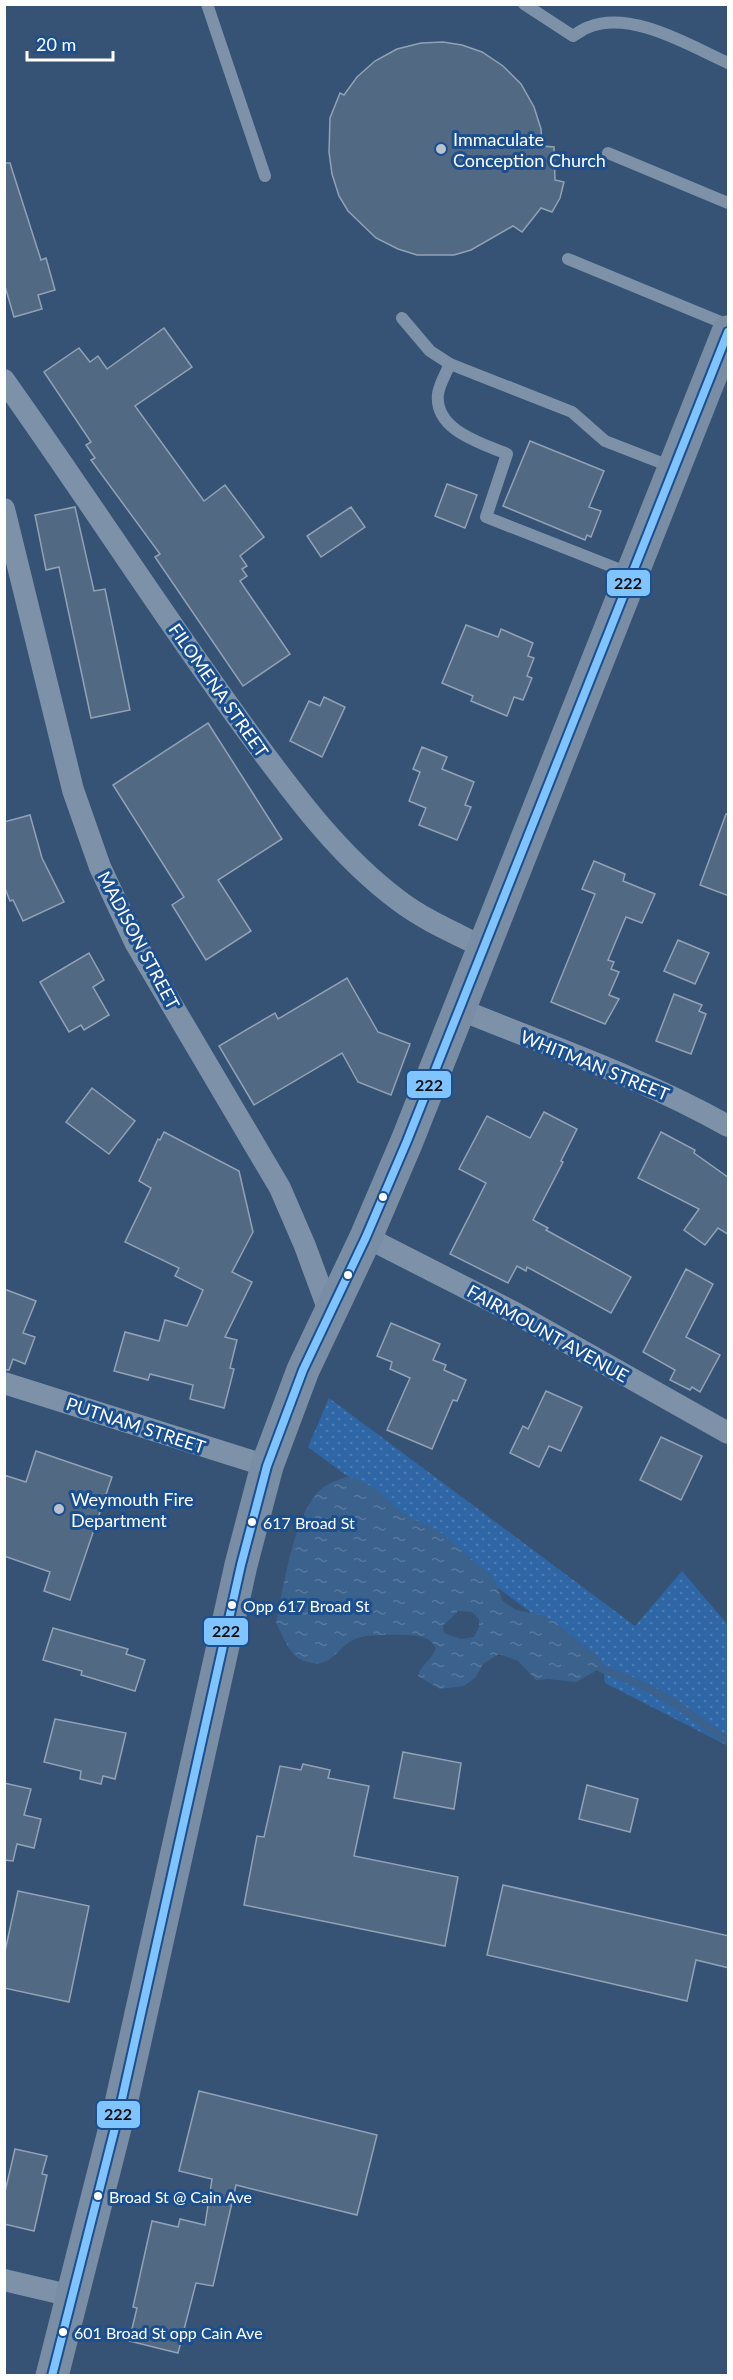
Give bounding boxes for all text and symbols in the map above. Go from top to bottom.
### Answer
scale bar [27,24,112,62]
text: 20 m [36,33,76,55]
place label: Immaculate Conception Church [453,128,606,171]
marker: Immaculate Conception Church [434,142,448,156]
line badge: 222 [606,569,651,597]
text: 222 [614,573,642,592]
street label: FILOMENA STREET [165,619,274,761]
street label: MADISON STREET [93,867,185,1013]
street label: WHITMAN STREET [517,1025,673,1105]
line badge: 222 [406,1070,452,1099]
text: 222 [415,1075,443,1094]
unlabelled marker [377,1191,389,1203]
unlabelled marker [342,1269,354,1281]
street label: FAIRMOUNT AVENUE [464,1280,632,1386]
street label: PUTNAM STREET [64,1392,209,1458]
place label: Weymouth Fire Department [71,1488,193,1531]
marker: Weymouth Fire Department [52,1502,66,1516]
place label: 617 Broad St [263,1513,355,1532]
marker: 617 Broad St [246,1516,258,1528]
place label: Opp 617 Broad St [243,1596,370,1615]
marker: Opp 617 Broad St [226,1599,238,1611]
line badge: 222 [203,1617,249,1646]
text: 222 [212,1621,240,1640]
line badge: 222 [96,2100,141,2129]
text: 222 [104,2104,132,2123]
place label: Broad St @ Cain Ave [109,2187,252,2206]
marker: Broad St @ Cain Ave [92,2190,104,2202]
place label: 601 Broad St opp Cain Ave [74,2323,263,2342]
marker: 601 Broad St opp Cain Ave [57,2326,69,2338]

